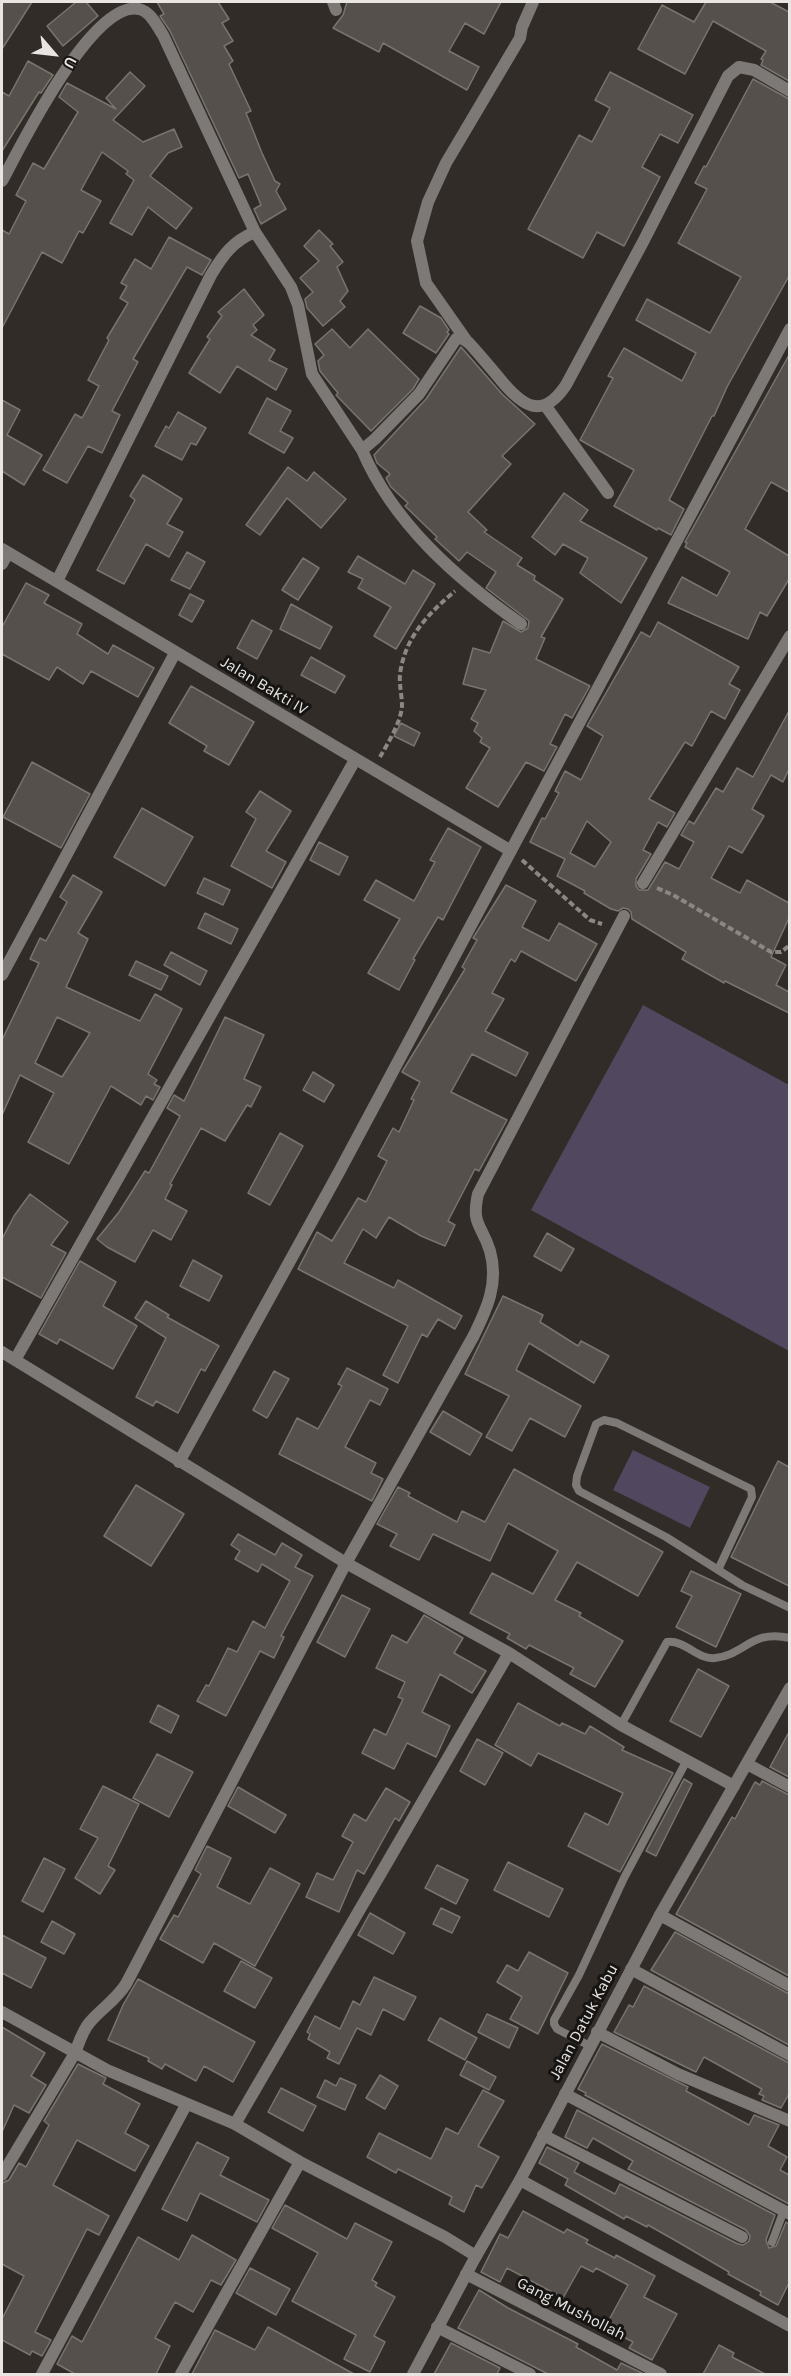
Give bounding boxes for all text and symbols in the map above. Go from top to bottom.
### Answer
north arrow [24,24,84,84]
text: U [59,53,81,72]
street label: Jalan Bakti IV [217,653,311,719]
street label: Jalan Datuk Kabu [546,1961,622,2083]
street label: Gang Mushollah [514,2273,628,2345]

